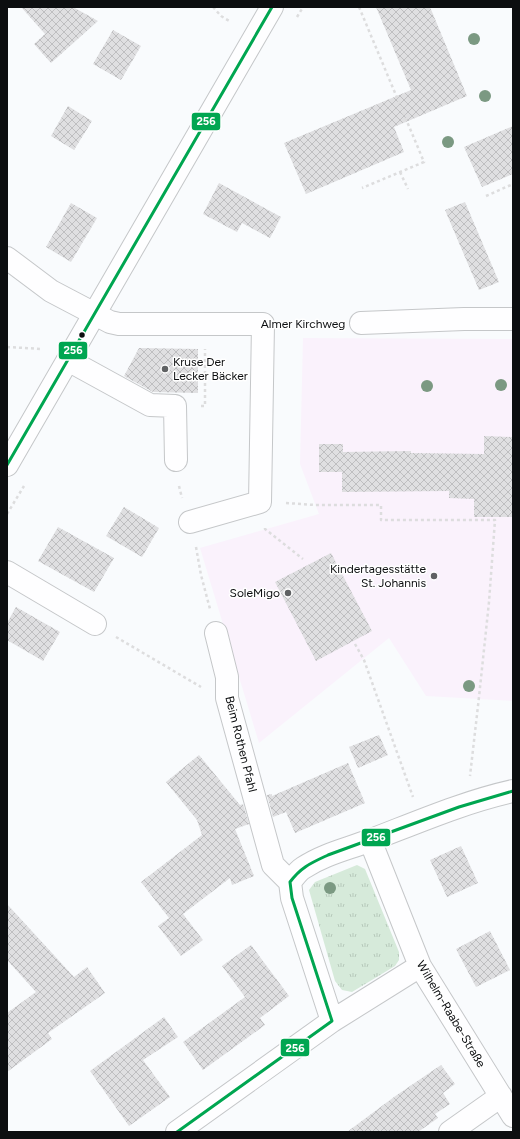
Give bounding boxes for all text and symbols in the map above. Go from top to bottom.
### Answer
line badge: 256 [191,112,221,131]
text: 256 [196,115,216,128]
street label: Almer Kirchweg [261,317,345,331]
unlabelled marker [77,330,87,340]
line badge: 256 [58,341,88,360]
text: 256 [63,344,83,357]
place label: Kruse Der Lecker Bäcker [173,355,248,383]
marker: Kruse Der Lecker Bäcker [160,364,170,374]
place label: Kindertagesstätte St. Johannis [330,562,426,590]
marker: Kindertagesstätte St. Johannis [429,571,439,581]
place label: SoleMigo [230,586,280,600]
marker: SoleMigo [283,588,293,598]
street label: Beim Rothen Pfahl [222,694,260,794]
line badge: 256 [361,828,391,847]
text: 256 [366,831,386,844]
street label: Wilhelm-Raabe-Straße [414,958,489,1070]
line badge: 256 [280,1038,310,1057]
text: 256 [285,1042,305,1055]

